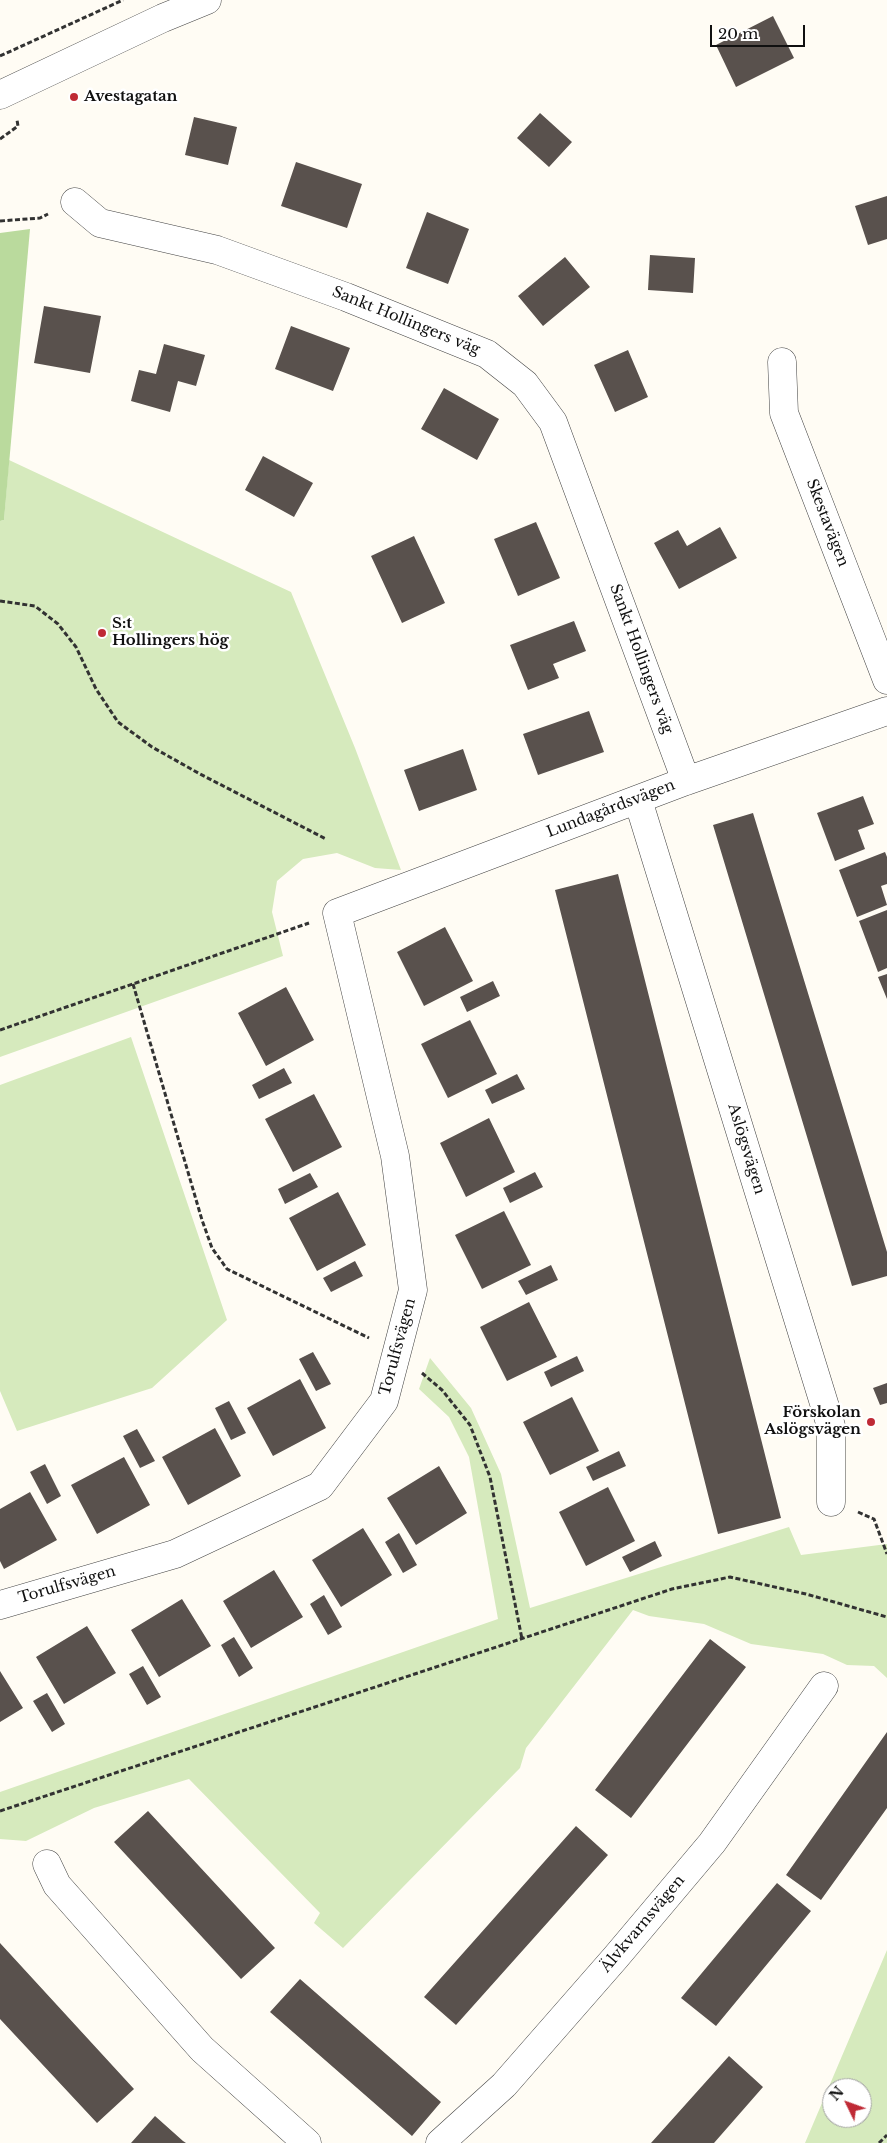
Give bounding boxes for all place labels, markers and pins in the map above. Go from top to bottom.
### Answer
place label: Avestagatan [84,88,177,106]
marker: Avestagatan [68,91,80,103]
place label: S:t Hollingers hög [112,615,229,650]
marker: S:t Hollingers hög [96,627,108,639]
place label: Förskolan Aslögsvägen [764,1404,861,1439]
marker: Förskolan Aslögsvägen [865,1416,877,1428]

